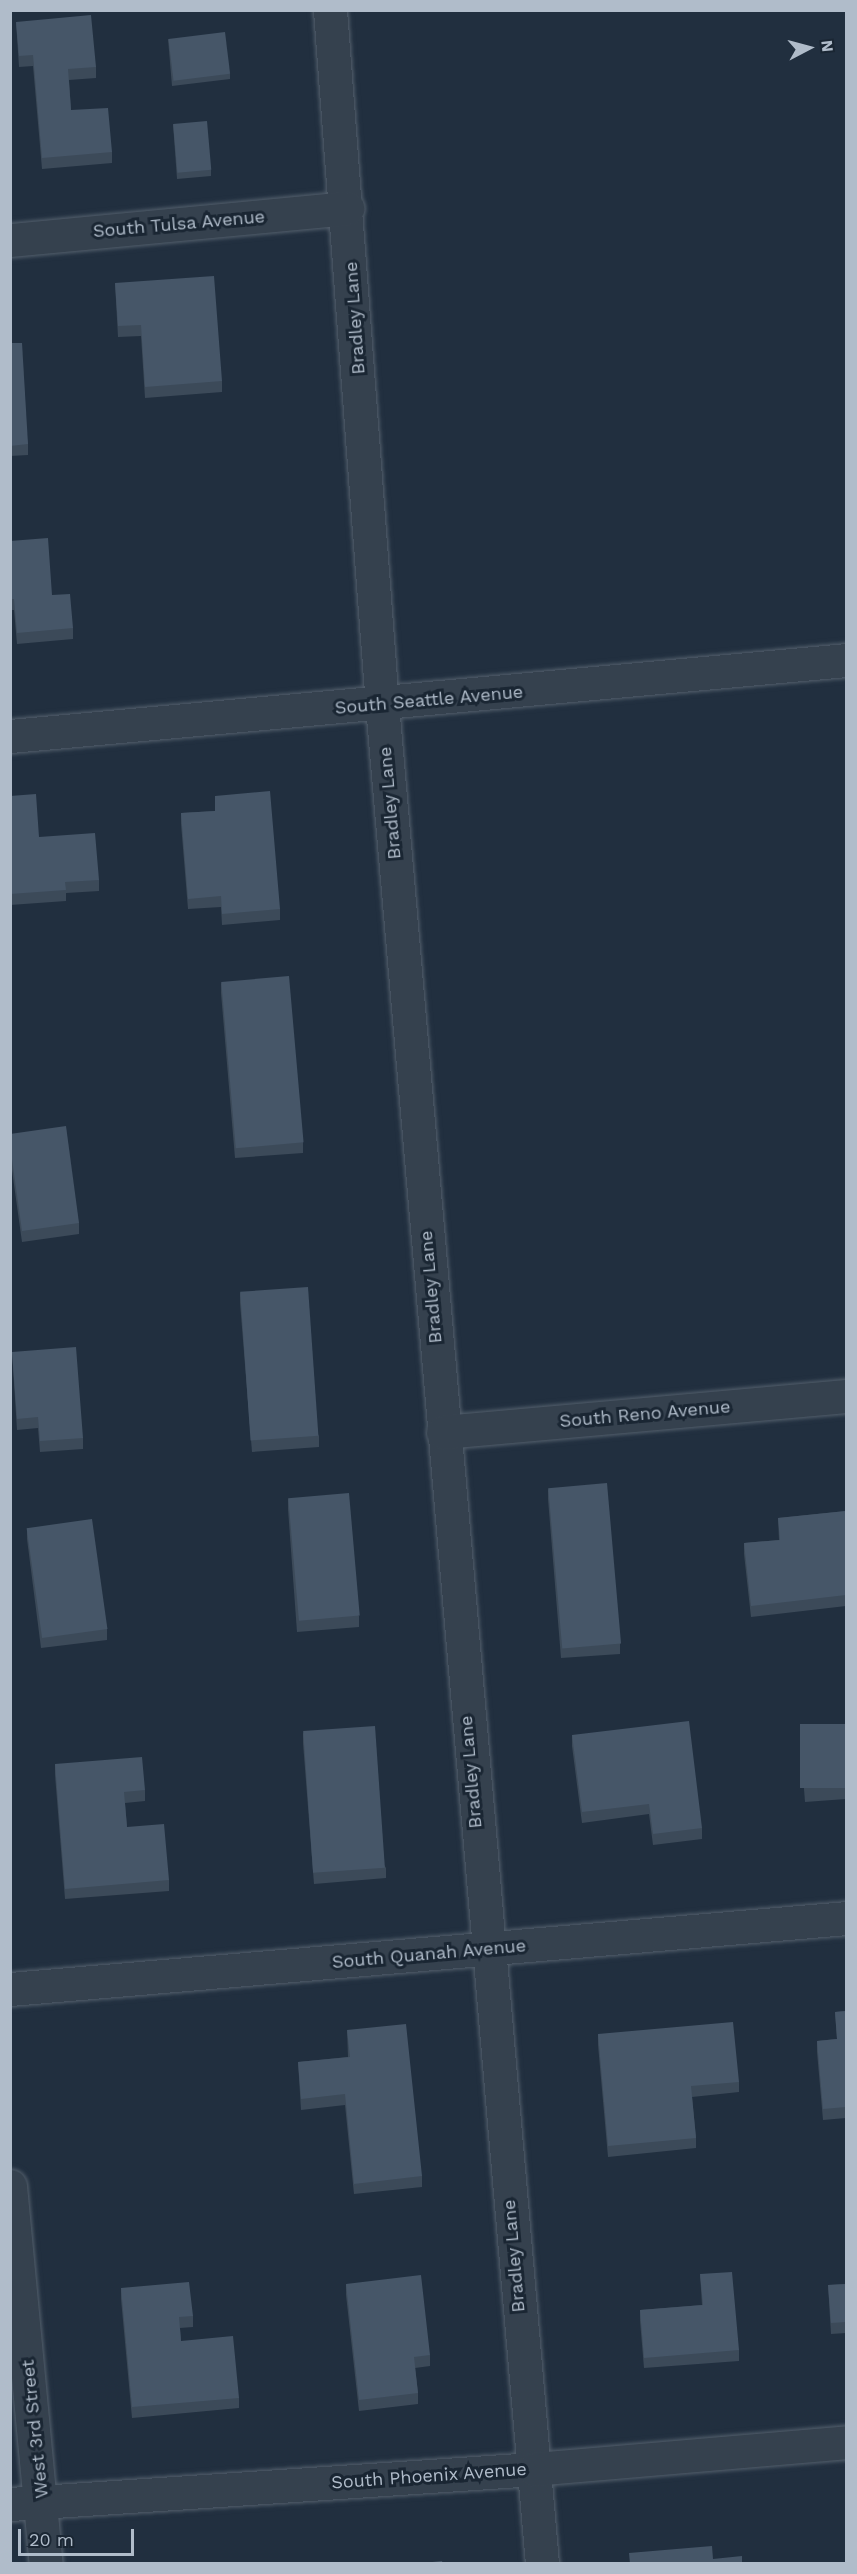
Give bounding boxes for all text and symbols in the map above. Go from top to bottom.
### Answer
north arrow [779,18,839,78]
text: N [817,39,837,53]
street label: South Tulsa Avenue [91,206,267,242]
street label: Bradley Lane [340,261,370,375]
street label: South Seattle Avenue [334,681,524,719]
street label: Bradley Lane [374,745,406,861]
street label: Bradley Lane [415,1229,447,1345]
street label: South Reno Avenue [558,1396,732,1432]
street label: Bradley Lane [455,1714,487,1830]
street label: South Quanah Avenue [331,1935,527,1973]
street label: Bradley Lane [498,2198,530,2314]
street label: West 3rd Street [17,2359,53,2499]
street label: South Phoenix Avenue [330,2458,528,2494]
scale bar [21,2517,136,2555]
text: 20 m [29,2529,74,2550]

